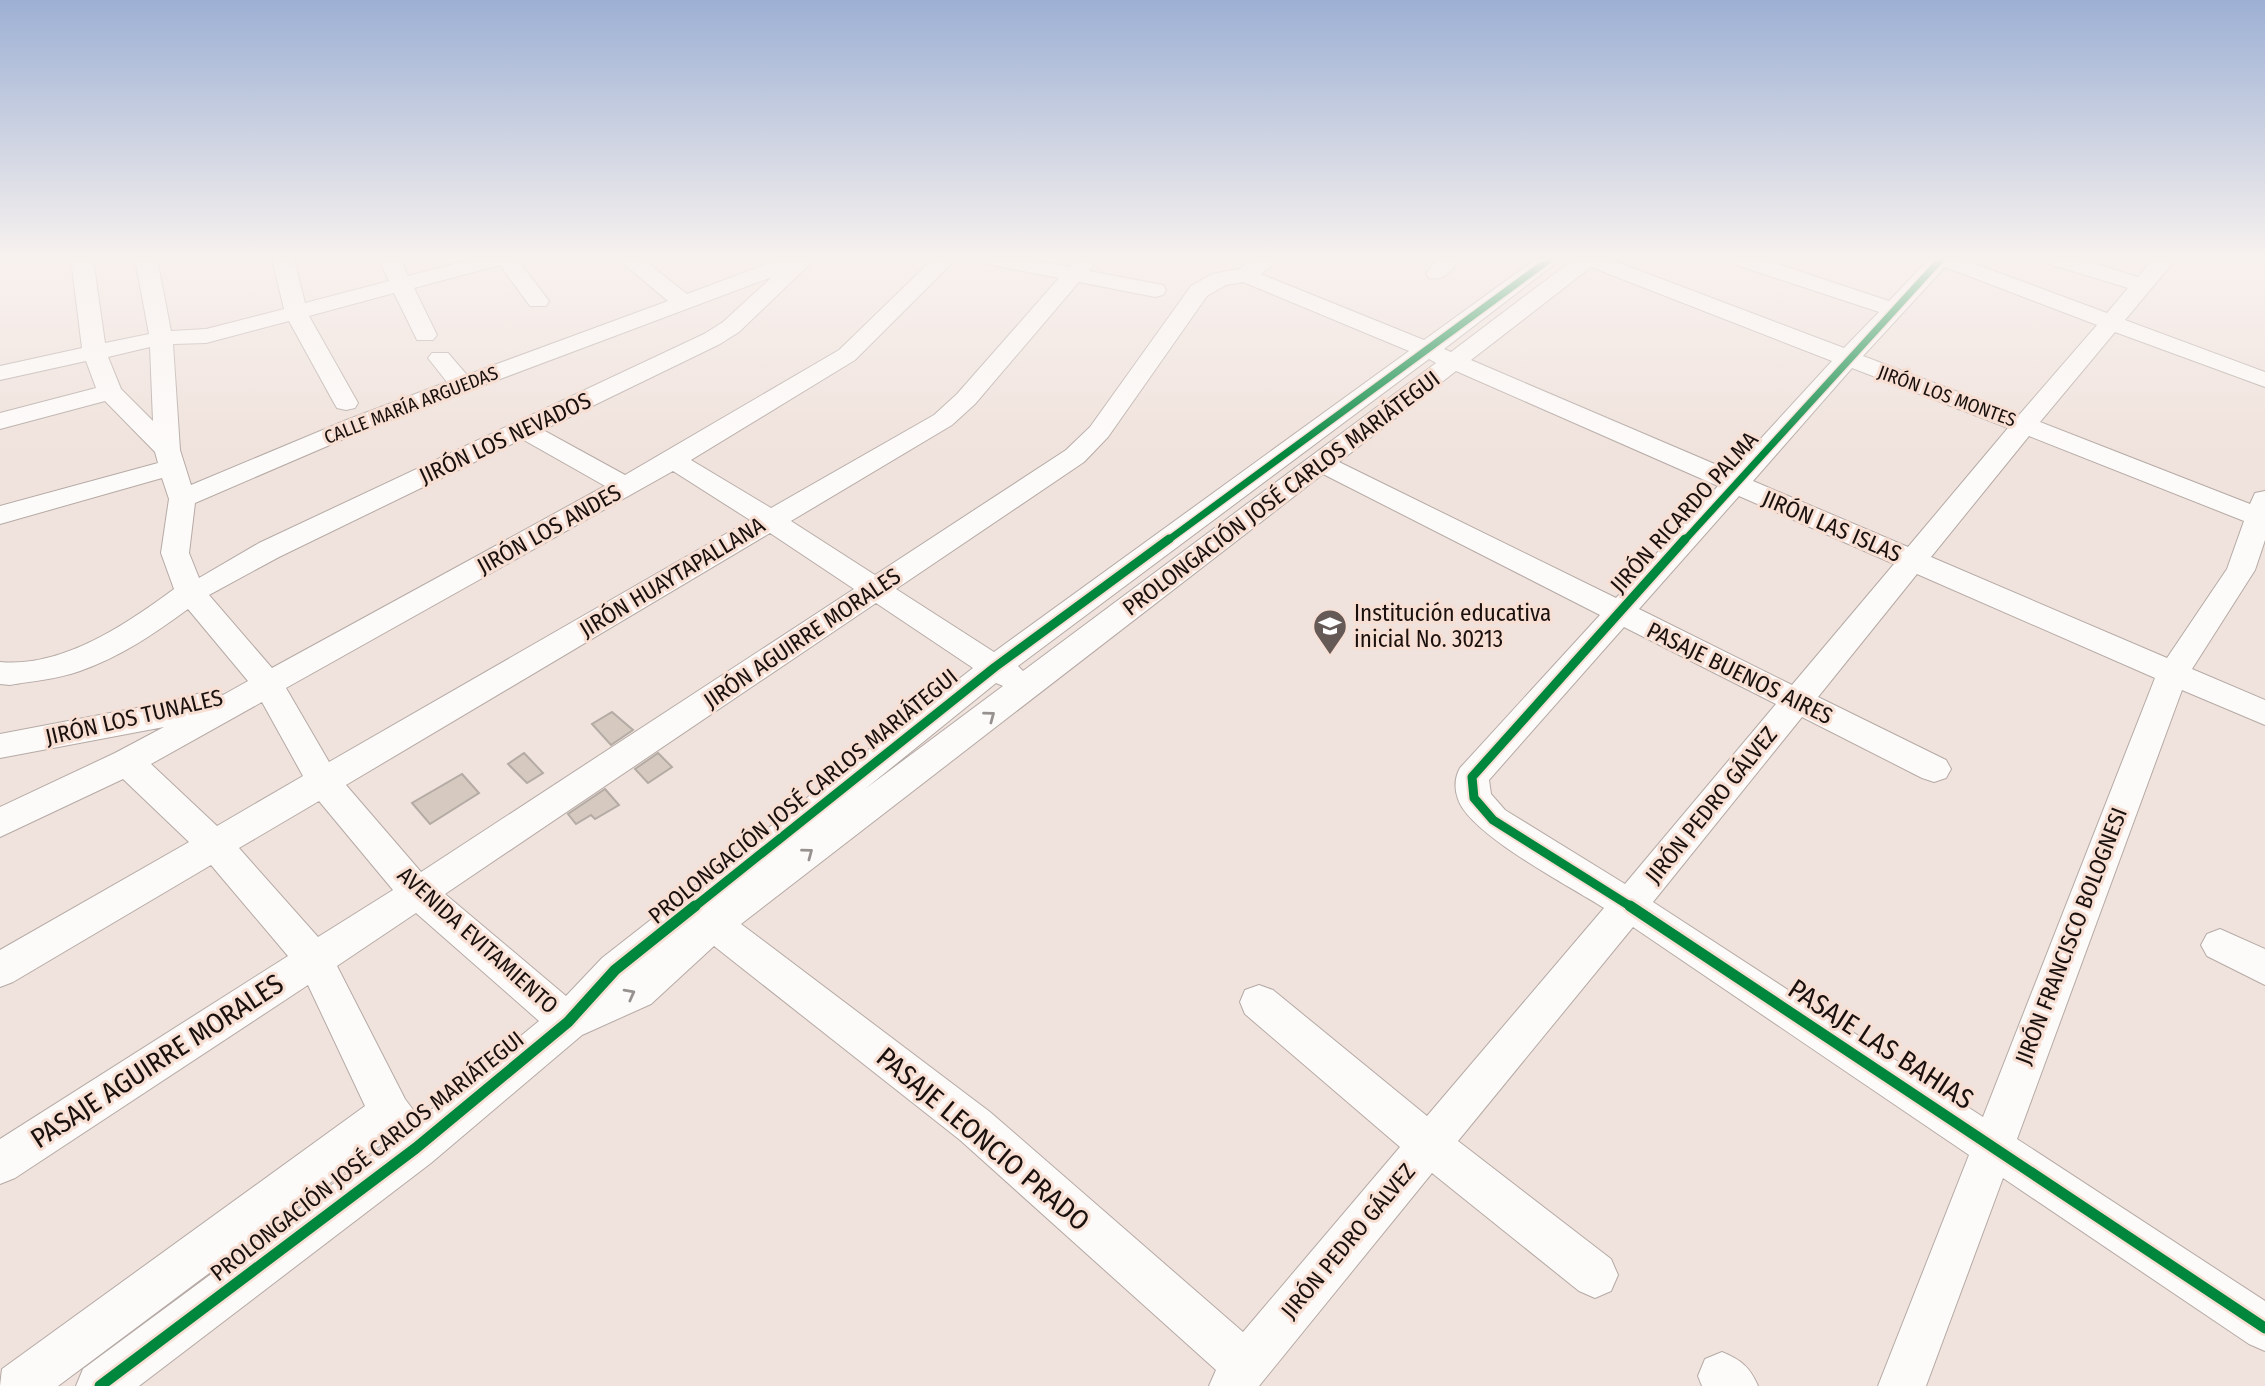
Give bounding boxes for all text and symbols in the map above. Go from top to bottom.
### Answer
street label: JIRÓN LOS MONTES [1875,360,2019,432]
street label: CALLE MARÍA ARGUEDAS [321,361,501,449]
street label: PROLONGACIÓN JOSÉ CARLOS MARIÁTEGUI [1116,364,1445,621]
street label: JIRÓN LOS NEVADOS [415,386,595,490]
street label: JIRÓN RICARDO PALMA [1604,425,1764,599]
street label: JIRÓN LOS ANDES [472,478,626,580]
street label: JIRÓN LAS ISLAS [1758,484,1906,568]
street label: JIRÓN HUAYTAPALLANA [574,511,770,643]
street label: JIRÓN AGUIRRE MORALES [698,562,906,714]
place label: Institución educativa inicial No. 30213 [1354,599,1551,653]
school or university icon: Institución educativa inicial No. 30213 [1311,607,1349,656]
street label: PASAJE BUENOS AIRES [1642,616,1838,730]
street label: PROLONGACIÓN JOSÉ CARLOS MARIÁTEGUI [642,662,963,930]
street label: JIRÓN LOS TUNALES [43,683,225,751]
one-way arrow [982,712,994,724]
street label: JIRÓN PEDRO GÁLVEZ [1638,720,1783,889]
street label: JIRÓN FRANCISCO BOLOGNESI [2009,804,2133,1068]
one-way arrow [800,849,813,861]
street label: AVENIDA EVITAMIENTO [392,861,564,1019]
street label: PASAJE AGUIRRE MORALES [25,967,289,1155]
street label: PASAJE LAS BAHIAS [1782,972,1980,1116]
one-way arrow [623,989,635,1002]
street label: PROLONGACIÓN JOSÉ CARLOS MARIÁTEGUI [204,1024,529,1287]
street label: PASAJE LEONCIO PRADO [870,1040,1096,1238]
street label: JIRÓN PEDRO GÁLVEZ [1274,1157,1421,1324]

